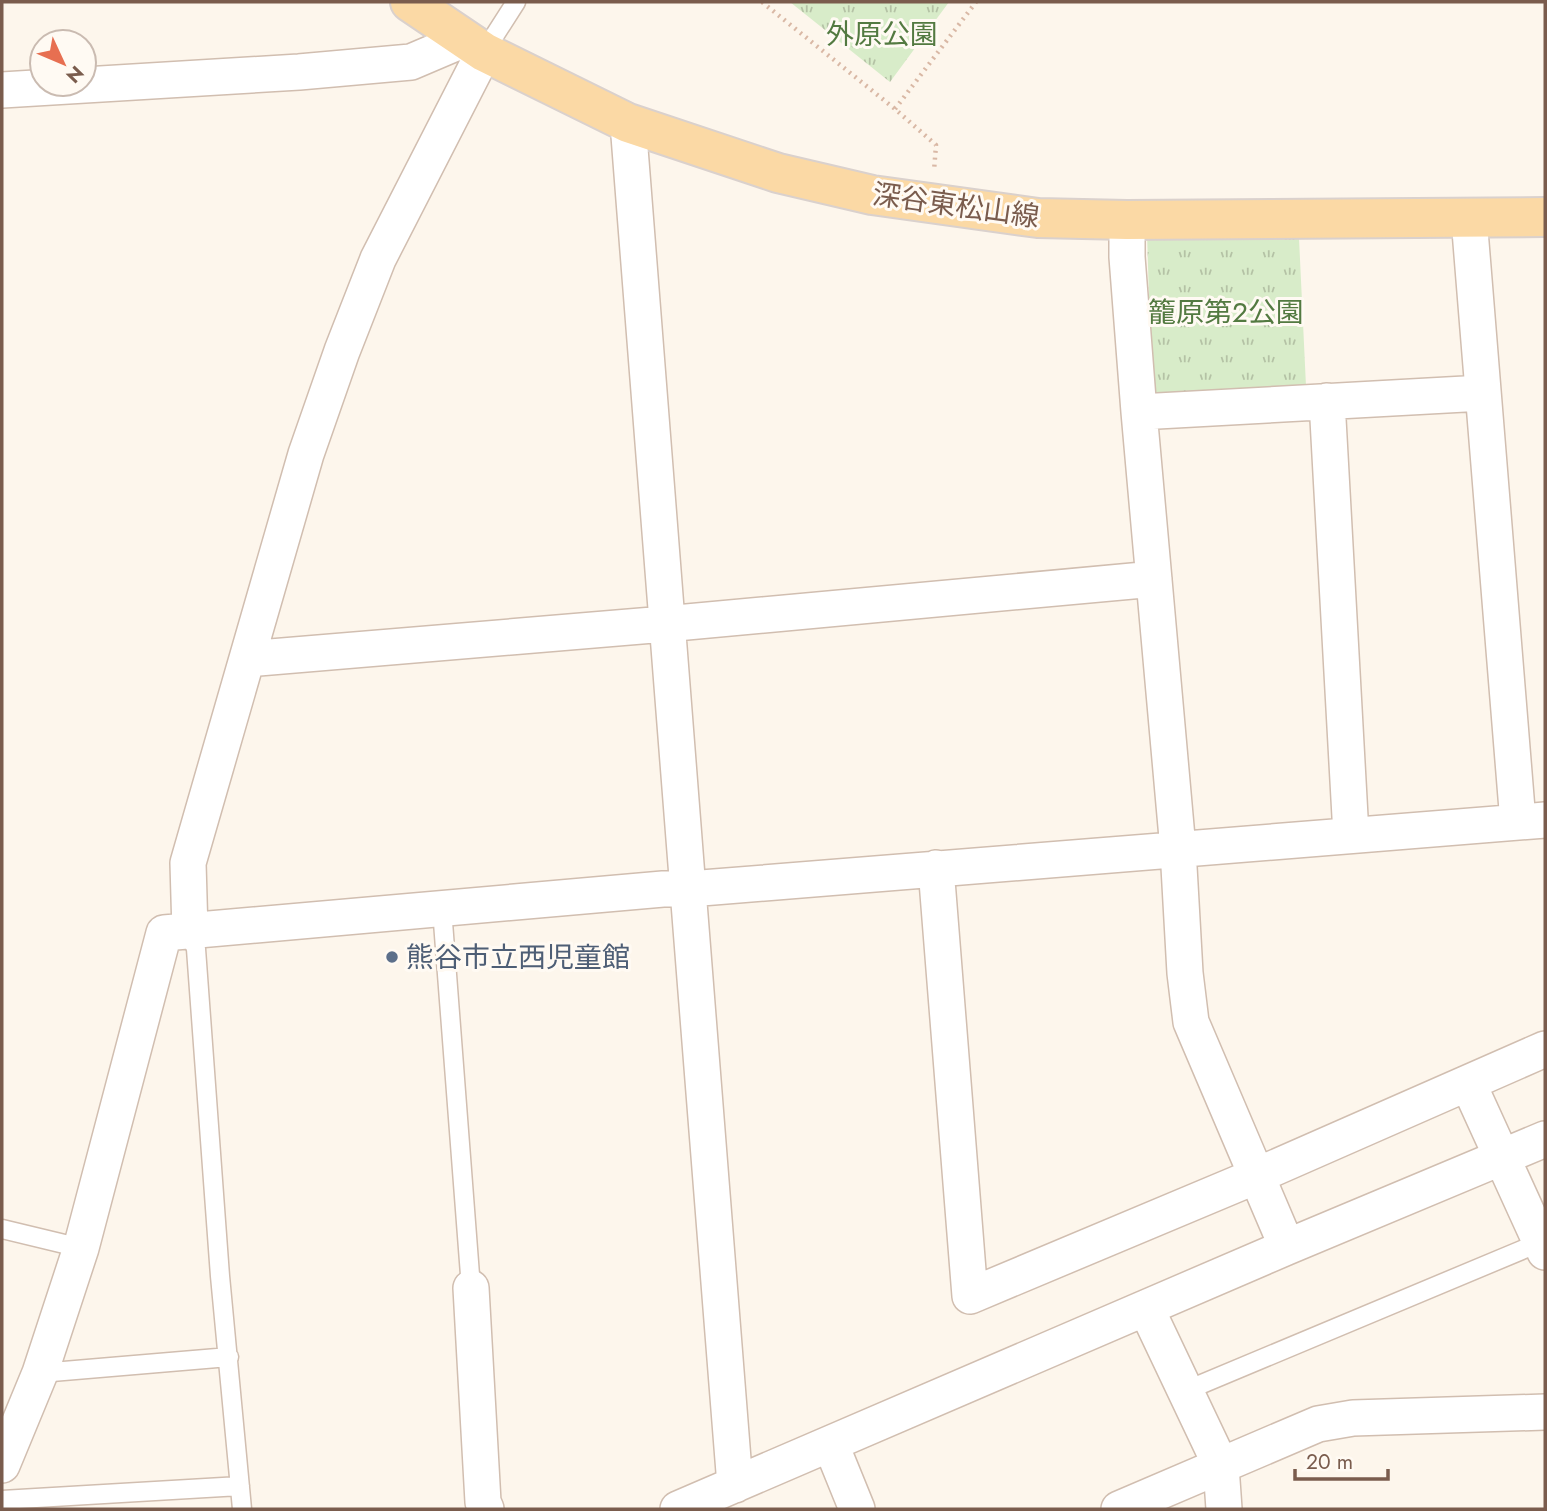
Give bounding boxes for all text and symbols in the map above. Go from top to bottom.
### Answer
park label: 外原公園 [826,14,938,55]
north arrow [28,28,98,98]
text: N [60,60,90,89]
street label: 深谷東松山線 [870,174,1042,237]
park label: 籠原第2公園 [1148,292,1304,333]
place label: 熊谷市立西児童館 [406,937,630,978]
marker: 熊谷市立西児童館 [384,949,400,965]
scale bar [1295,1438,1388,1482]
text: 20 m [1306,1447,1353,1477]

